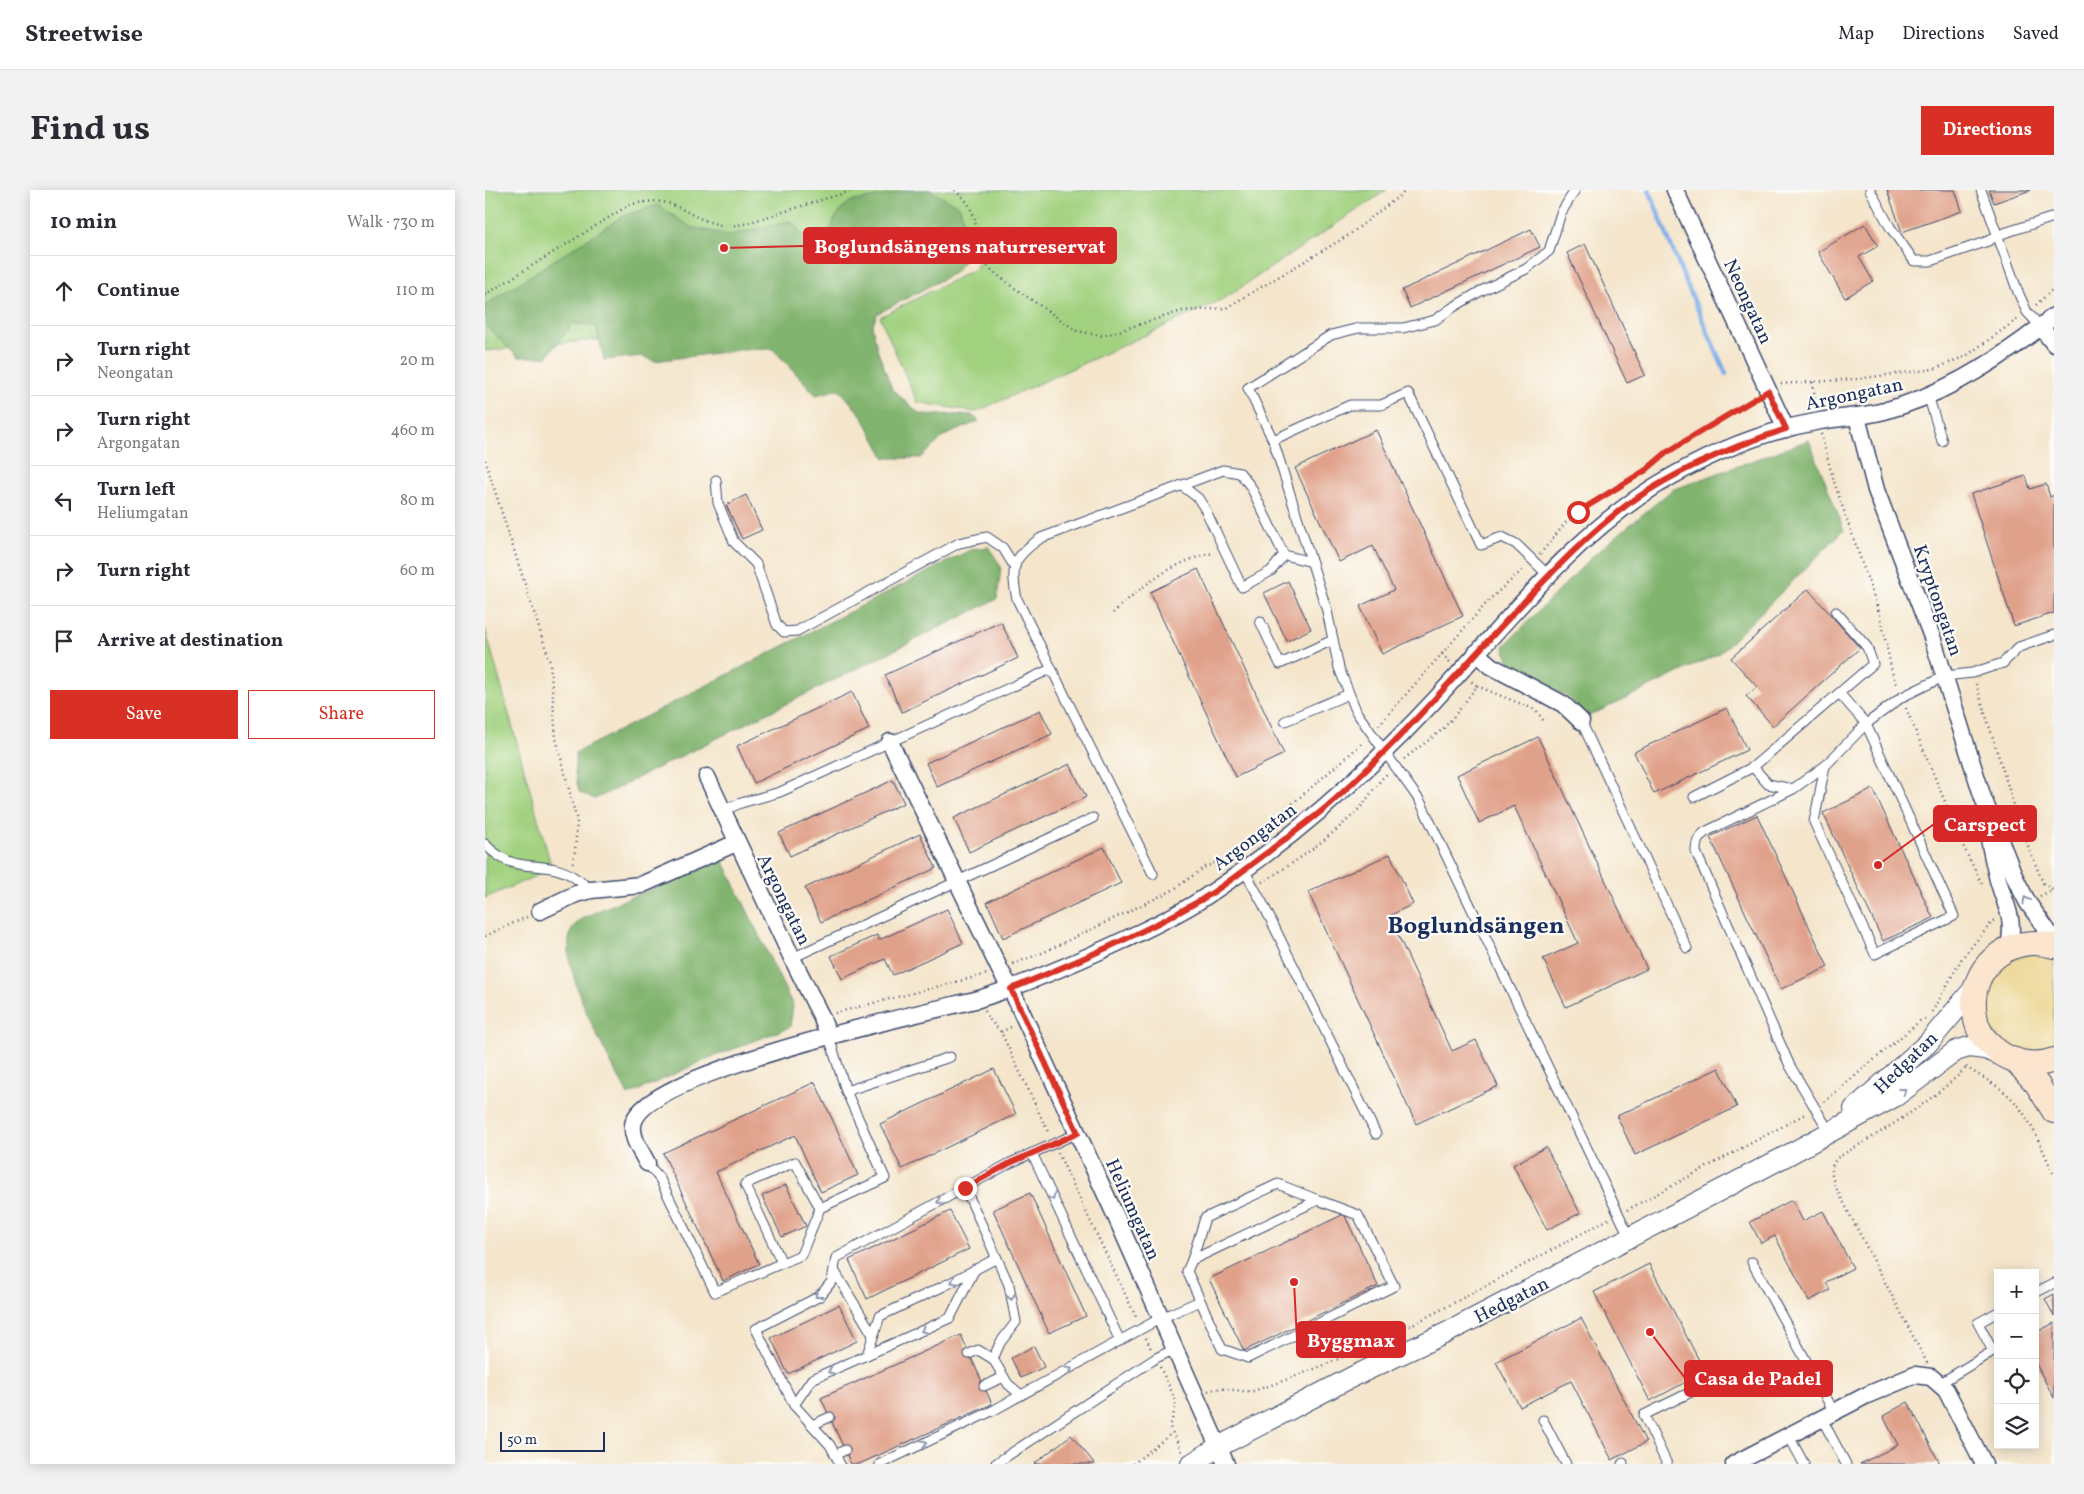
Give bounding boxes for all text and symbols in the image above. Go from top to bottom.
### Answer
text: Streetwise [25,18,143,52]
text: Map [1838,22,1874,47]
text: Directions [1902,22,1985,47]
text: Saved [2013,22,2059,47]
text: Find us [30,106,150,154]
button: Directions [1921,106,2054,155]
text: 10 min [50,208,117,237]
text: Walk · 730 m [347,212,435,234]
callout: Boglundsängens naturreservat [804,228,1116,263]
text: Boglundsängens naturreservat [814,234,1106,262]
street label: Neongatan [1716,255,1778,349]
icon: ahead [50,277,78,305]
text: Continue [97,278,180,304]
text: 110 m [396,280,435,302]
text: Turn right [97,337,190,363]
icon: right [50,347,78,375]
text: 20 m [400,350,435,372]
text: Neongatan [97,363,174,385]
street label: Argongatan [1803,372,1905,418]
text: Turn right [97,407,190,433]
icon: right [50,417,78,445]
text: 460 m [391,420,435,442]
text: Argongatan [97,433,180,455]
text: Turn left [97,477,176,503]
icon: left [50,487,78,515]
text: 80 m [400,490,435,512]
route start [1567,501,1590,524]
text: Heliumgatan [97,503,188,525]
street label: Kryptongatan [1906,541,1968,660]
icon: right [50,557,78,585]
text: Turn right [97,558,190,584]
text: 60 m [400,560,435,582]
icon: arrive [50,627,78,655]
text: Arrive at destination [97,628,283,654]
button: Save [50,690,238,739]
button: Share [248,690,435,739]
street label: Argongatan [1208,797,1303,878]
callout: Carspect [1934,806,2036,841]
text: Carspect [1944,812,2026,840]
street label: Argongatan [750,850,817,950]
one-way arrow [2023,896,2033,905]
district label: Boglundsängen [1387,910,1565,944]
street label: Hedgatan [1868,1026,1944,1101]
one-way arrow [1897,1088,1907,1097]
street label: Heliumgatan [1098,1155,1166,1265]
route end [954,1177,977,1200]
one-way arrow [1046,1192,1057,1201]
one-way arrow [936,1195,945,1205]
map controls [1994,1269,2039,1449]
button: + [1994,1269,2039,1314]
street label: Hedgatan [1470,1271,1554,1331]
one-way arrow [950,1275,959,1285]
one-way arrow [814,1289,824,1298]
one-way arrow [1006,1292,1016,1301]
button: − [1994,1314,2039,1359]
callout: Byggmax [1297,1322,1405,1357]
one-way arrow [920,1323,929,1334]
text: Byggmax [1307,1328,1395,1356]
button: locate [1994,1359,2039,1404]
callout: Casa de Padel [1685,1361,1832,1396]
one-way arrow [827,1364,836,1375]
one-way arrow [1064,1366,1073,1376]
text: Casa de Padel [1694,1366,1822,1394]
button: layers [1994,1404,2039,1449]
scale bar [500,1429,605,1452]
text: 50 m [507,1431,537,1450]
one-way arrow [919,1439,928,1449]

